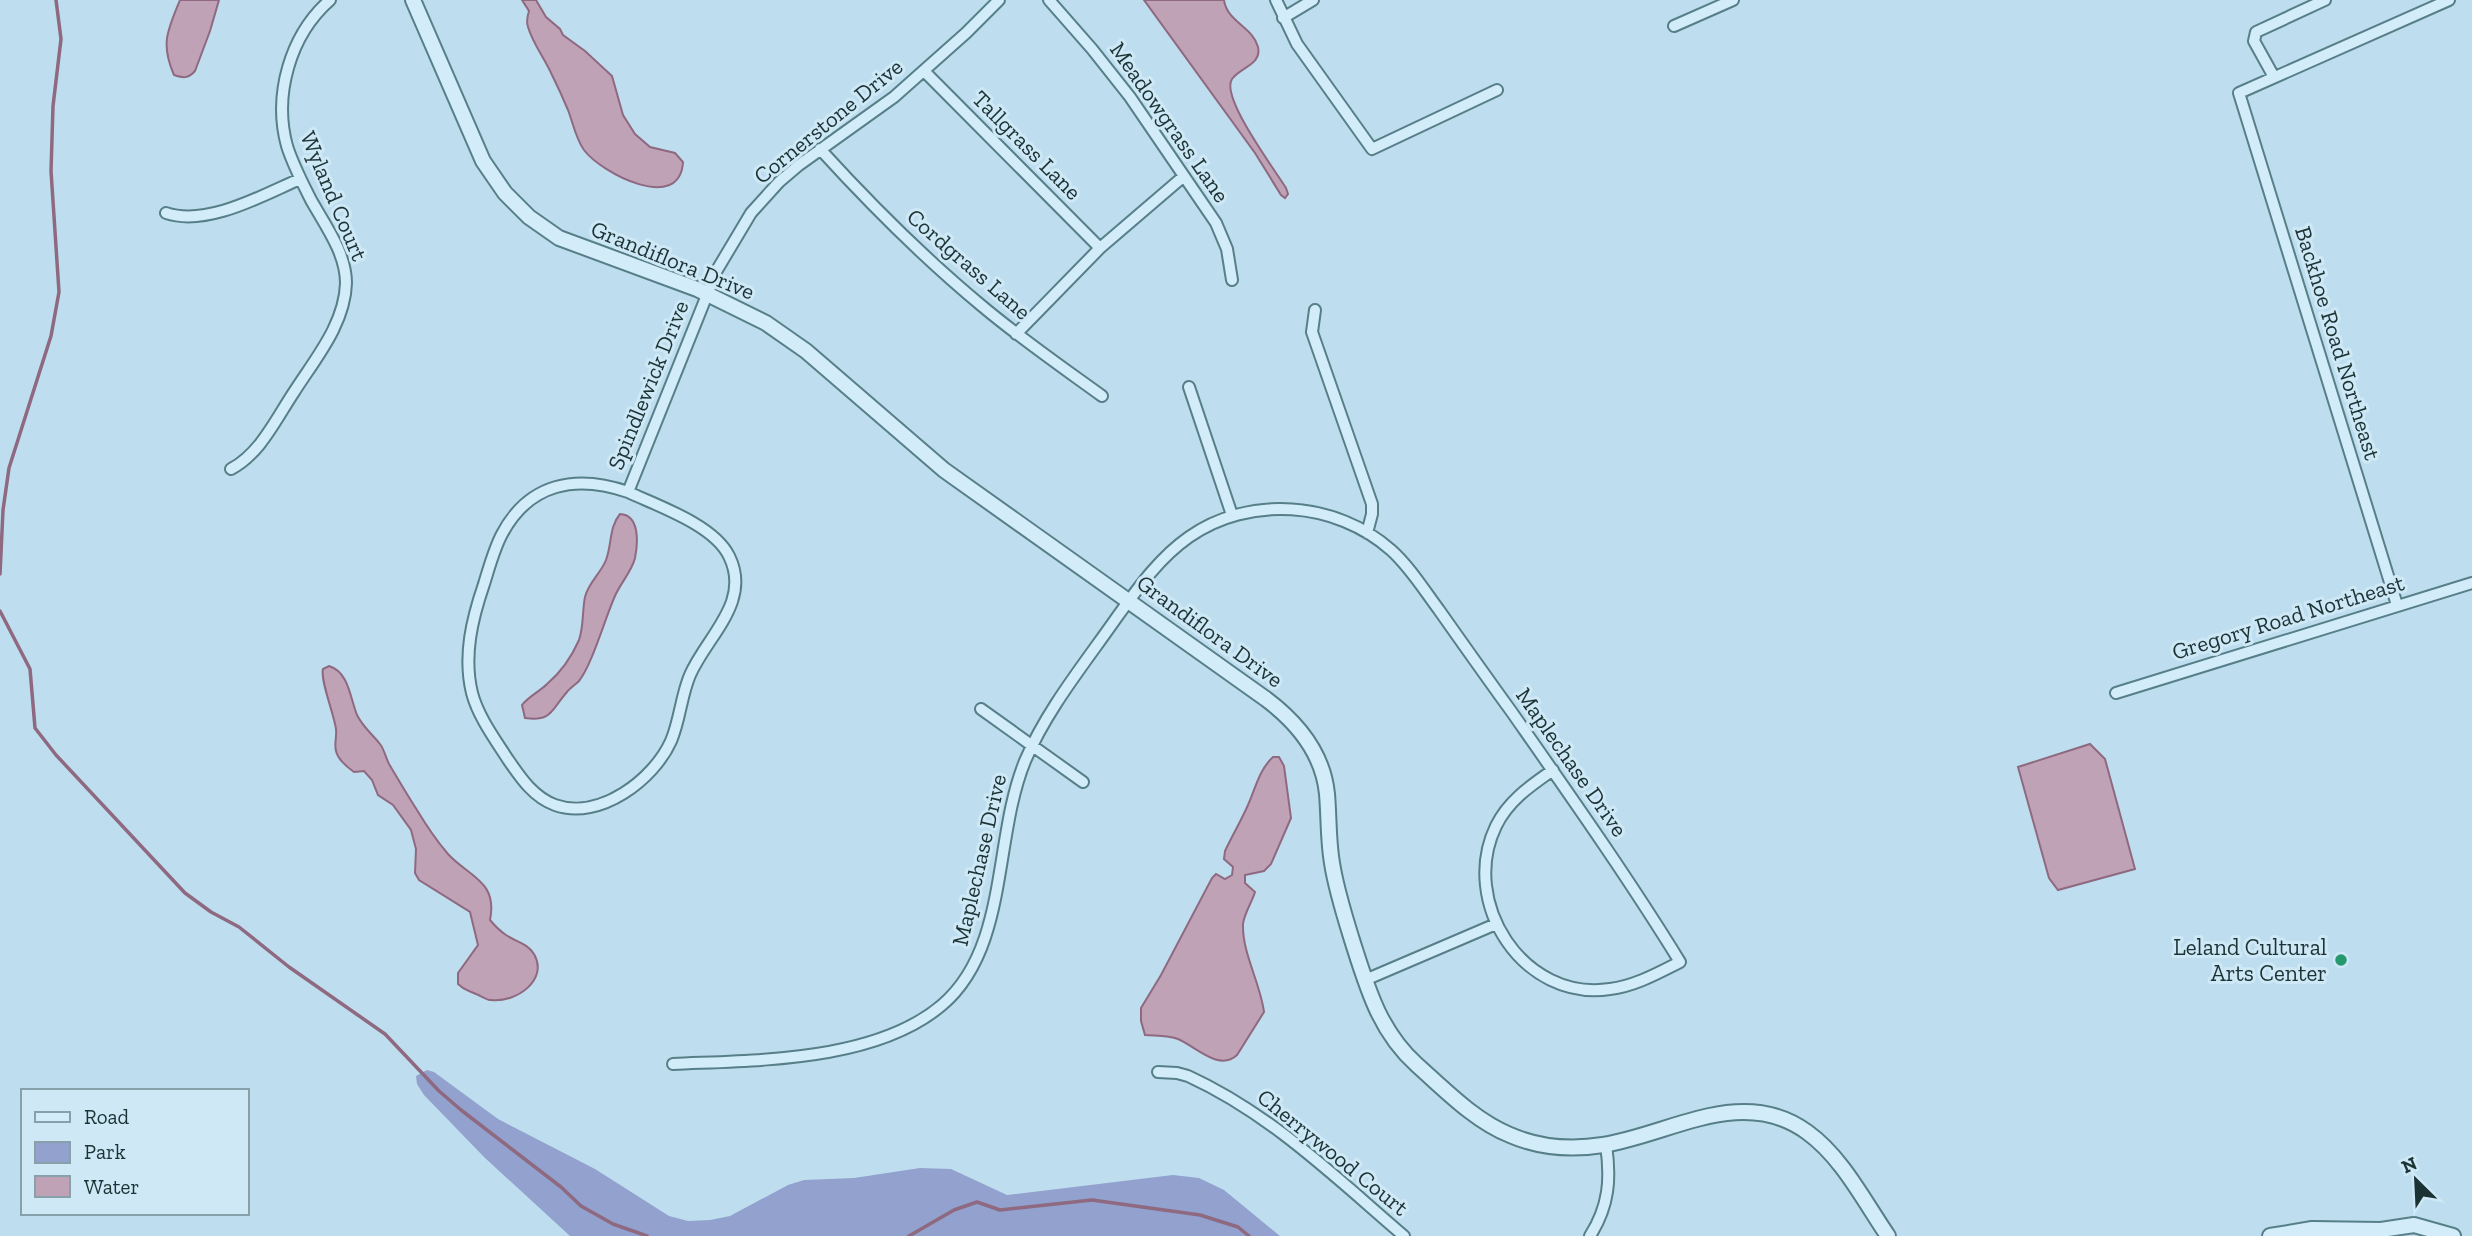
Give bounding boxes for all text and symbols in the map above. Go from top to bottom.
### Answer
street label: Meadowgrass Lane [1104,36,1236,208]
street label: Cornerstone Drive [748,52,908,190]
street label: Tallgrass Lane [966,84,1088,206]
street label: Wyland Court [294,127,374,265]
street label: Cordgrass Lane [901,202,1037,326]
street label: Grandiflora Drive [587,214,759,306]
street label: Backhoe Road Northeast [2289,223,2387,464]
street label: Spindlewick Drive [601,296,695,474]
street label: Gregory Road Northeast [2168,568,2408,666]
street label: Grandiflora Drive [1131,569,1289,693]
street label: Maplechase Drive [1510,682,1634,842]
street label: Maplechase Drive [946,771,1012,949]
place label: Leland Cultural Arts Center [2173,933,2327,987]
marker: Leland Cultural Arts Center [2333,952,2349,968]
street label: Cherrywood Court [1252,1083,1415,1222]
legend [21,1089,248,1215]
text: Road [84,1104,130,1129]
text: Park [84,1139,126,1164]
north arrow [2381,1145,2451,1215]
text: N [2398,1151,2421,1178]
text: Water [84,1174,139,1199]

